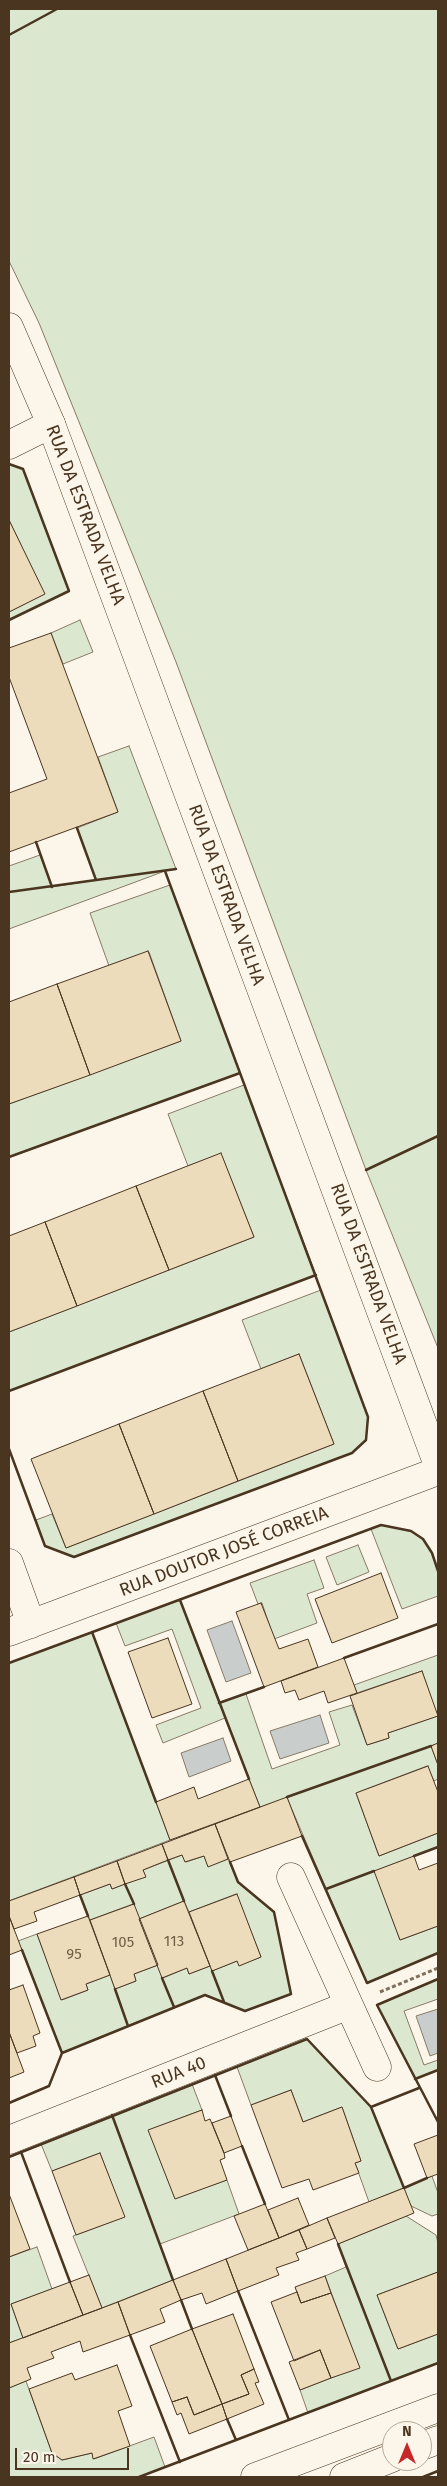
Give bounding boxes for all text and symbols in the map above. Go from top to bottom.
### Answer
street label: RUA DA ESTRADA VELHA [41,422,129,608]
street label: RUA DA ESTRADA VELHA [183,802,269,988]
street label: RUA DA ESTRADA VELHA [325,1181,411,1367]
street label: RUA DOUTOR JOSÉ CORREIA [117,1502,331,1602]
house number: 113 [164,1933,184,1951]
house number: 105 [112,1934,134,1952]
house number: 95 [66,1946,82,1964]
street label: RUA 40 [148,2052,210,2094]
north arrow [382,2421,432,2471]
text: N [402,2423,412,2440]
scale bar [18,2438,131,2470]
text: 20 m [23,2448,56,2466]

